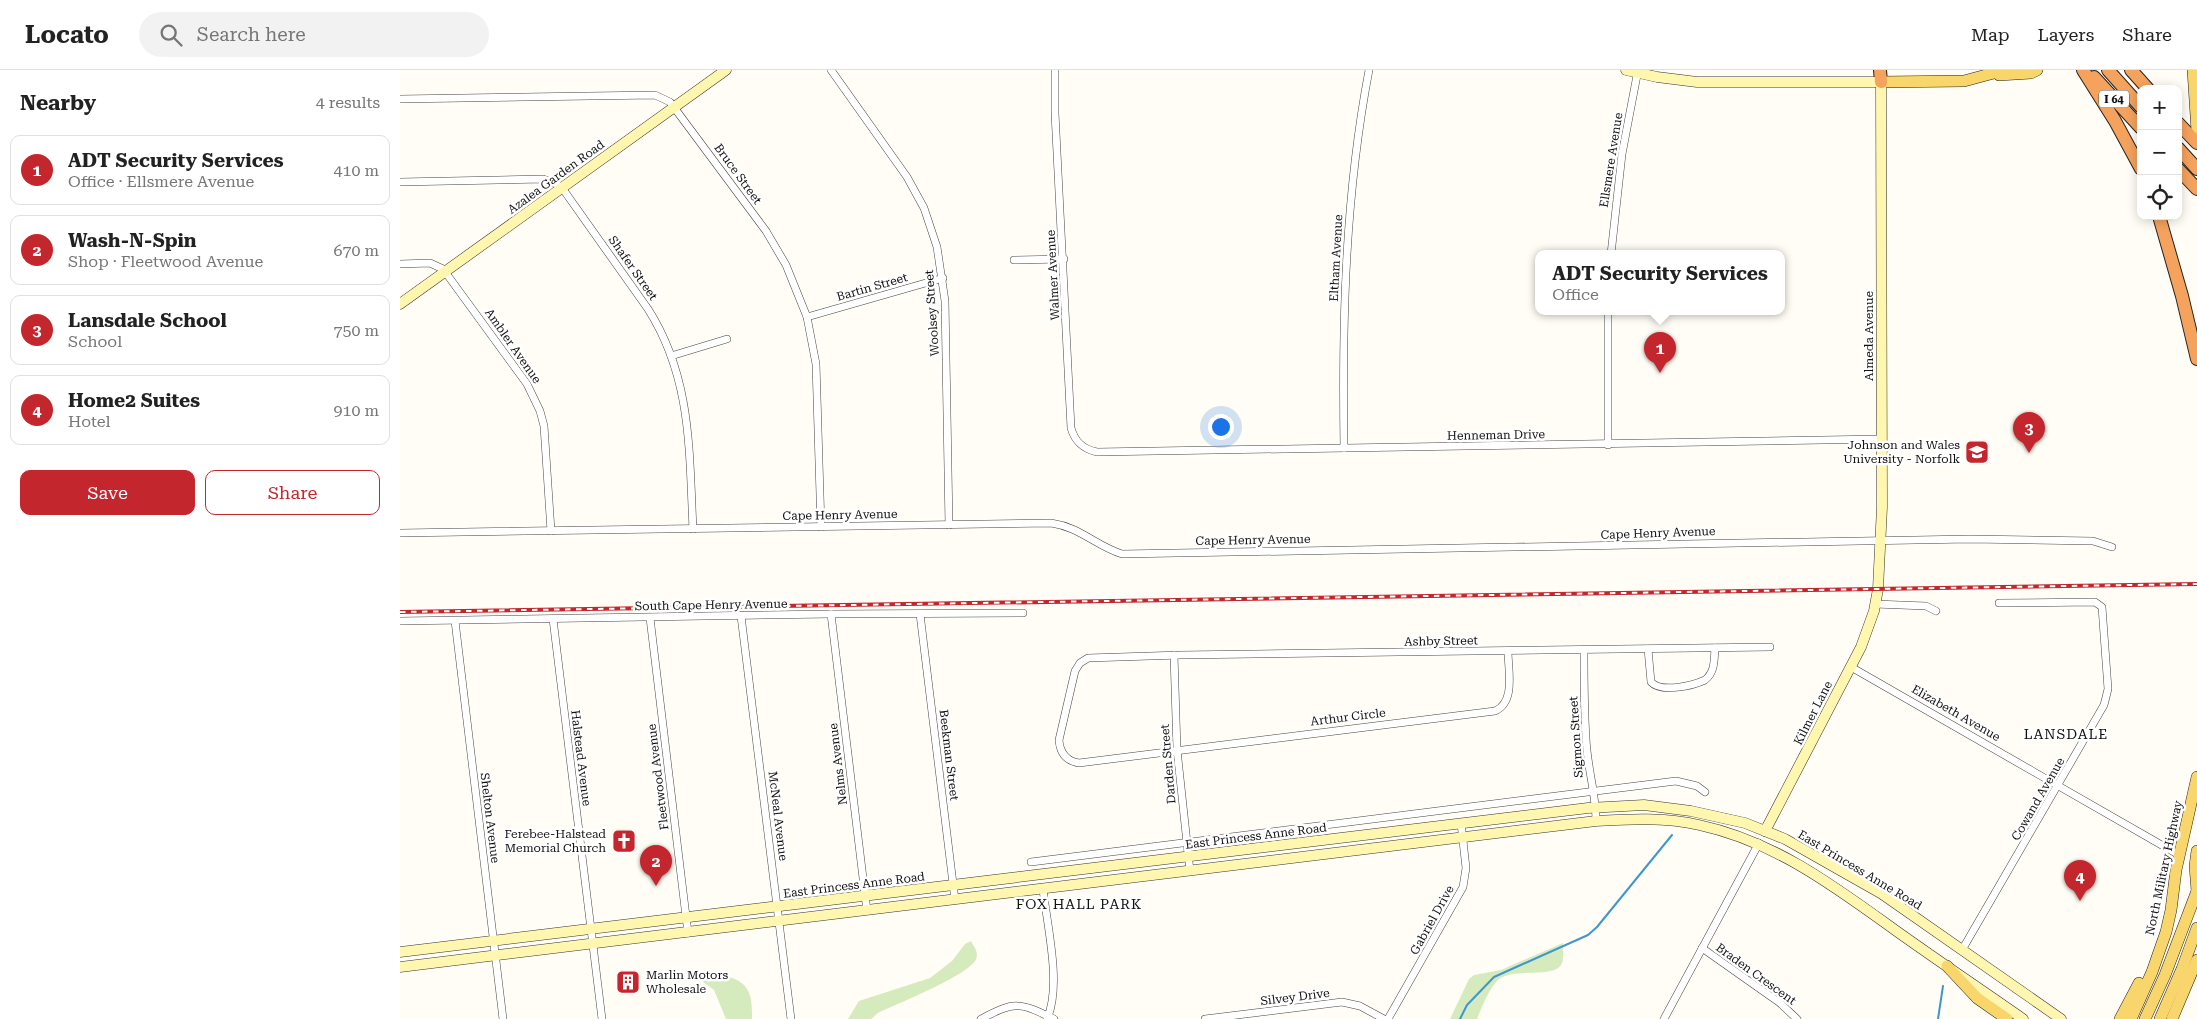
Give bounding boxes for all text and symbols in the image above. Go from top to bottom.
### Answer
search box [139,12,489,57]
text: Locato [25,21,109,49]
icon: search [157,21,185,49]
text: Search here [197,23,306,46]
text: Map [1971,24,2010,45]
text: Layers [2038,24,2094,45]
text: Share [2122,24,2172,45]
map controls [2137,85,2182,220]
button: + [2137,85,2182,130]
road number: I 64 [2099,90,2129,108]
text: Nearby [20,91,96,115]
text: 4 results [316,93,380,112]
street label: Ellsmere Avenue [1597,111,1625,208]
button: − [2137,130,2182,175]
street label: Azalea Garden Road [505,137,607,217]
street label: Bruce Street [711,141,765,207]
text: ADT Security Services [68,149,284,172]
text: 1 [33,161,41,180]
text: 410 m [333,161,379,180]
text: Office · Ellsmere Avenue [68,172,254,191]
button: locate [2137,175,2182,220]
street label: Eltham Avenue [1327,214,1345,302]
text: Wash-N-Spin [68,229,197,252]
street label: Walmer Avenue [1044,229,1062,321]
street label: Shafer Street [606,233,661,303]
text: 2 [33,241,41,260]
text: 670 m [333,241,379,260]
popup [1535,250,1785,315]
text: Shop · Fleetwood Avenue [68,252,263,271]
text: ADT Security Services [1552,262,1768,285]
street label: Woolsey Street [922,269,942,357]
street label: Bartin Street [835,270,910,304]
text: Office [1552,285,1599,304]
street label: Almeda Avenue [1862,291,1876,381]
street label: Ambler Avenue [482,306,544,386]
text: Lansdale School [68,309,227,332]
text: 3 [33,321,41,340]
text: 750 m [333,321,379,340]
text: School [68,332,122,351]
pin: 1 [1644,332,1676,373]
text: Home2 Suites [68,389,200,412]
text: 4 [33,401,41,420]
text: 910 m [333,401,379,420]
text: Hotel [68,412,110,431]
pin: 3 [2013,412,2045,453]
your location [1208,414,1234,440]
street label: Henneman Drive [1447,427,1546,443]
place label: Johnson and Wales University - Norfolk [1843,438,1960,466]
school or university icon: Johnson and Wales University - Norfolk [1964,439,1990,465]
button: Save [20,470,195,515]
button: Share [205,470,380,515]
street label: Cape Henry Avenue [782,507,898,523]
street label: Cape Henry Avenue [1600,524,1716,542]
street label: Cape Henry Avenue [1195,532,1311,548]
street label: South Cape Henry Avenue [634,597,788,613]
street label: Ashby Street [1404,633,1479,649]
street label: Kilmer Lane [1791,678,1835,747]
street label: Elizabeth Avenue [1909,682,2003,744]
street label: Sigmon Street [1566,695,1586,778]
street label: Arthur Circle [1310,705,1387,729]
street label: Halstead Avenue [568,709,594,807]
street label: Beekman Street [936,709,962,802]
street label: Nelms Avenue [826,722,850,806]
street label: Fleetwood Avenue [644,723,671,831]
street label: Darden Street [1157,723,1178,804]
district label: LANSDALE [2024,726,2108,742]
street label: Cowand Avenue [2009,755,2068,843]
street label: McNeal Avenue [766,770,790,862]
street label: Shelton Avenue [478,772,503,864]
street label: North Military Highway [2143,798,2185,937]
street label: East Princess Anne Road [1184,820,1328,852]
place label: Ferebee-Halstead Memorial Church [504,827,606,855]
street label: East Princess Anne Road [1795,827,1925,913]
church icon: Ferebee-Halstead Memorial Church [611,828,637,854]
pin: 2 [640,845,672,886]
pin: 4 [2064,860,2096,901]
street label: East Princess Anne Road [782,869,926,901]
street label: Gabriel Drive [1407,883,1457,957]
district label: FOX HALL PARK [1016,896,1142,912]
street label: Braden Crescent [1713,940,1799,1008]
place label: Marlin Motors Wholesale [646,968,728,996]
building icon: Marlin Motors Wholesale [615,969,641,995]
street label: Silvey Drive [1260,986,1331,1008]

